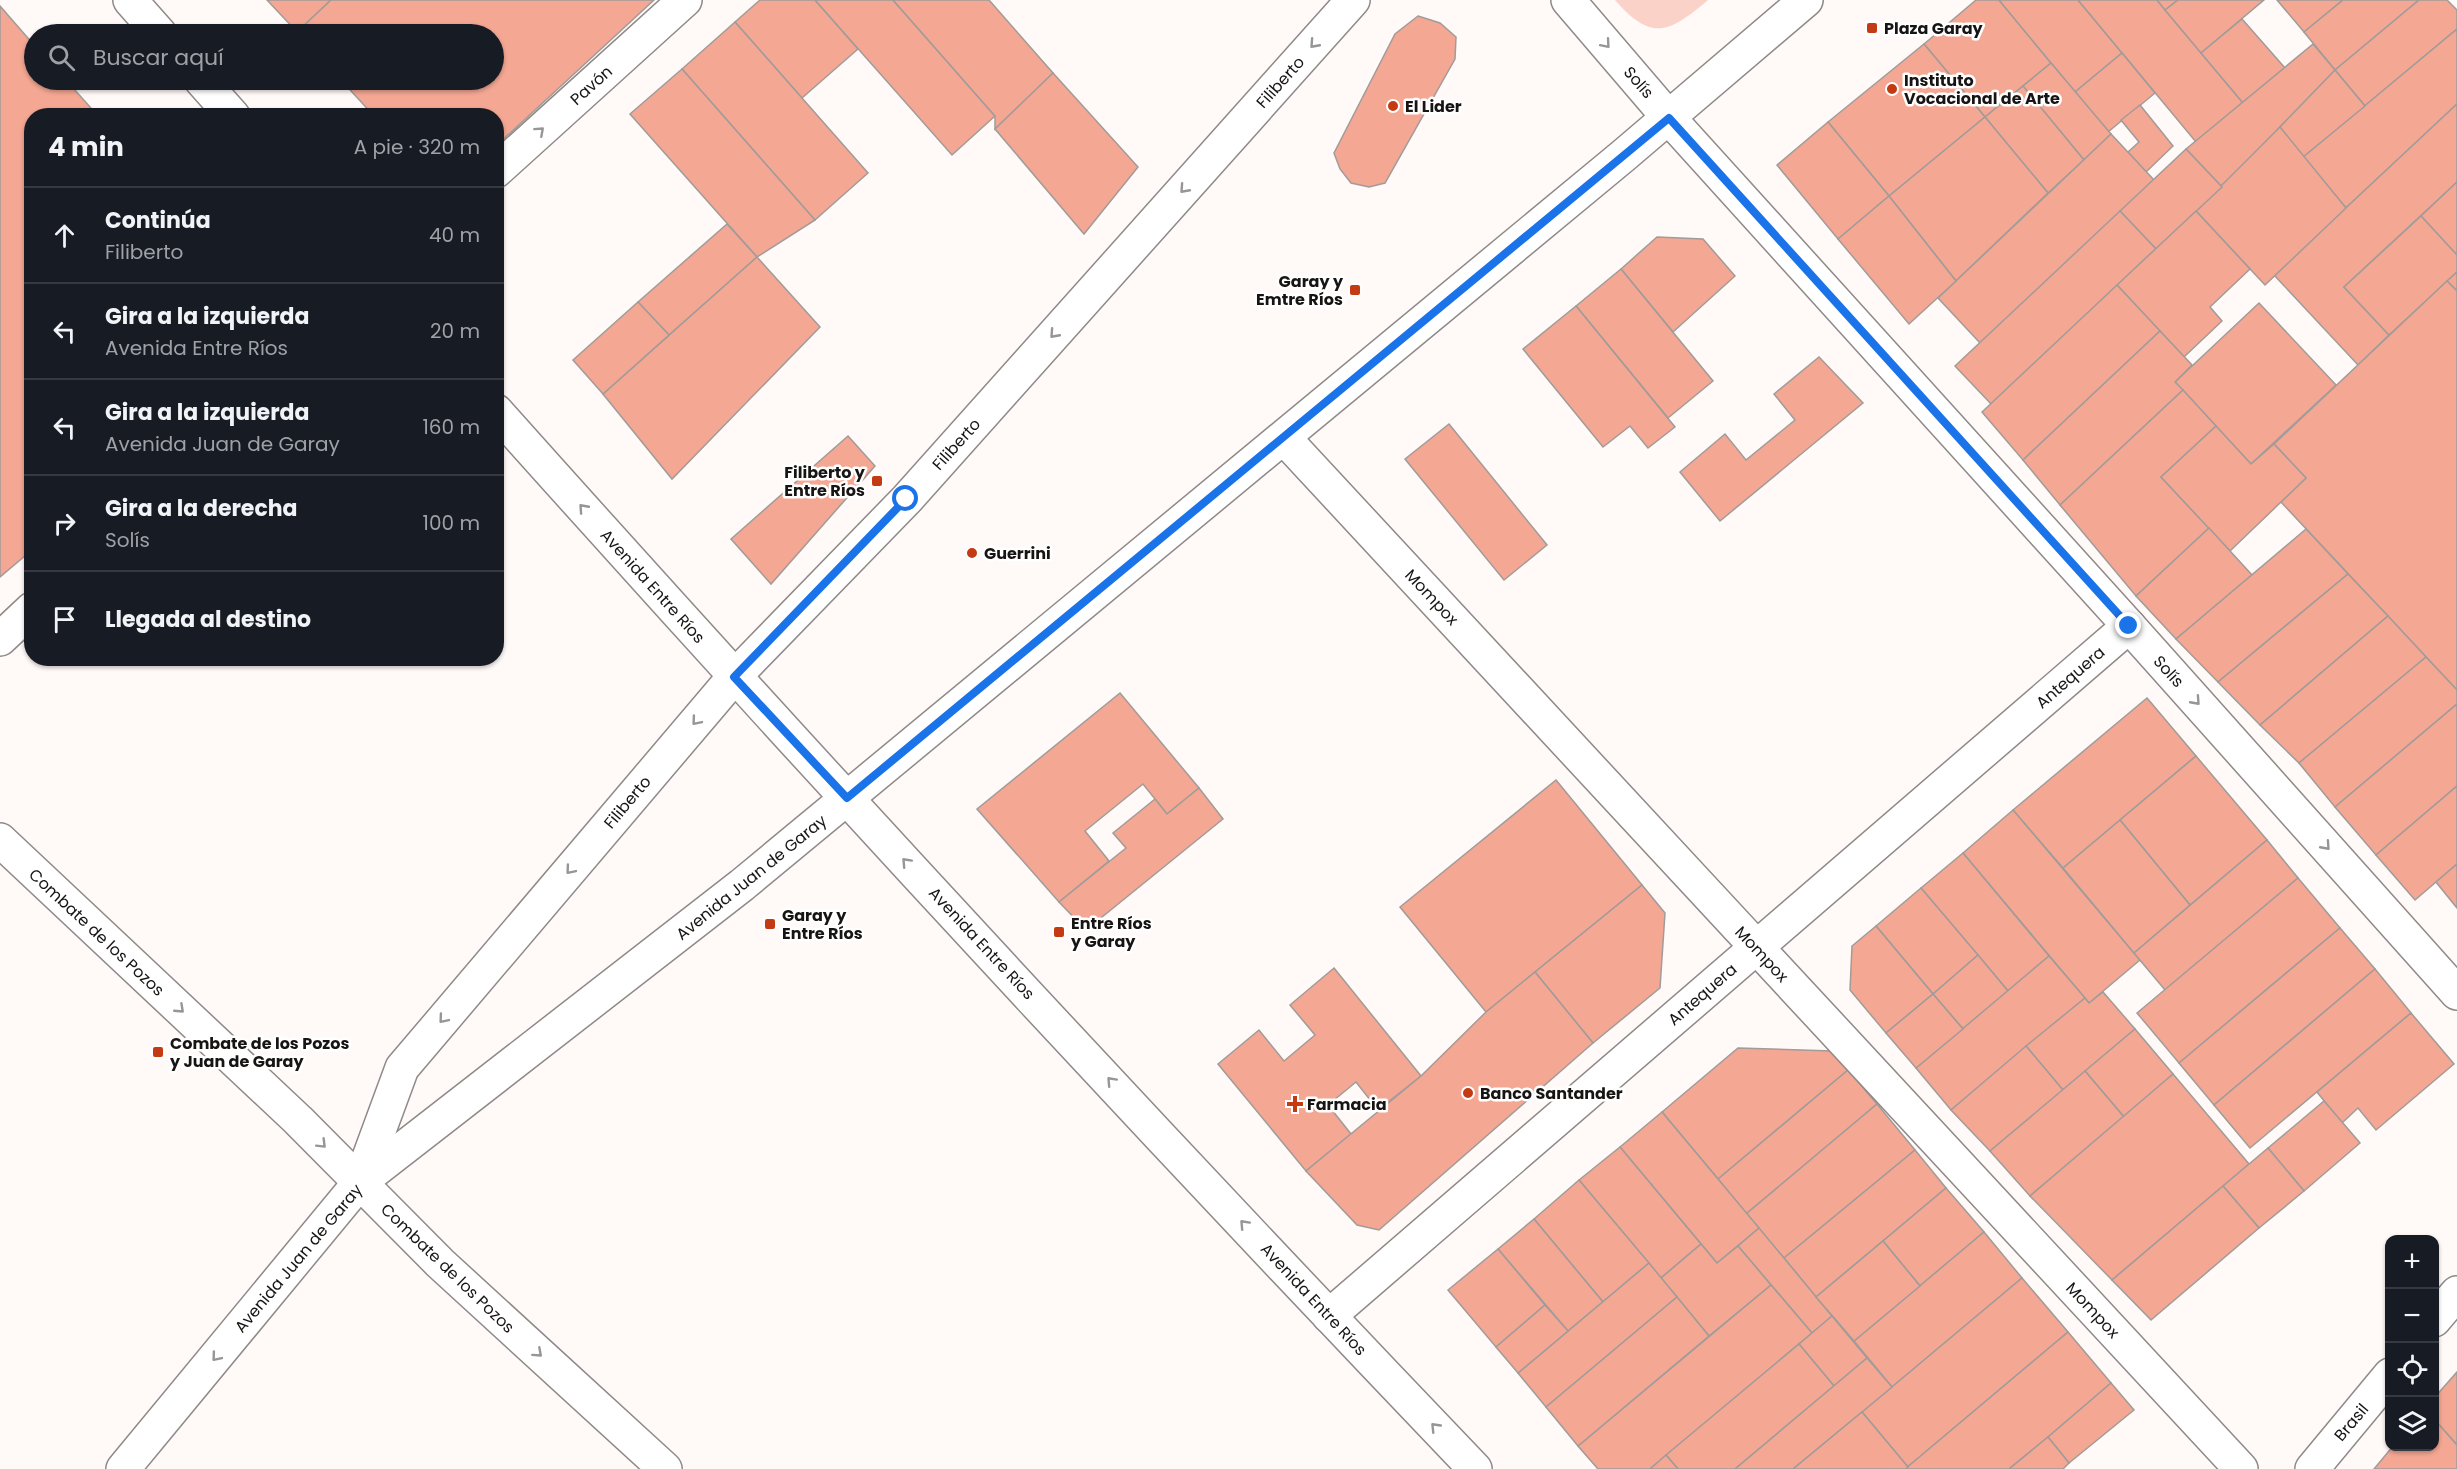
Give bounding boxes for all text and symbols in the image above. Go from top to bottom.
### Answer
place label: Plaza Garay [1884,17,1984,40]
marker: Plaza Garay [1865,21,1879,35]
search box [24,24,504,90]
one-way arrow [1310,37,1321,47]
one-way arrow [1599,37,1610,48]
icon: search [45,41,78,74]
text: Buscar aquí [93,42,224,73]
street label: Filiberto [1251,51,1310,113]
street label: Pavón [565,60,617,110]
street label: Solís [1618,61,1659,103]
place label: Instituto Vocacional de Arte [1904,69,2060,110]
marker: Instituto Vocacional de Arte [1885,82,1899,96]
place label: El Lider [1405,95,1462,118]
marker: El Lider [1386,99,1400,113]
one-way arrow [533,127,544,138]
text: 4 min [48,129,124,165]
text: A pie · 320 m [354,133,480,161]
one-way arrow [1180,182,1191,193]
text: Continúa [105,205,211,236]
icon: ahead [48,219,81,252]
text: 40 m [429,221,480,249]
text: Filiberto [105,238,183,266]
place label: Garay y Emtre Ríos [1256,270,1344,311]
marker: Garay y Emtre Ríos [1348,283,1362,297]
text: Gira a la izquierda [105,301,309,332]
icon: left [48,315,81,348]
text: 20 m [430,317,480,345]
one-way arrow [1050,328,1061,338]
text: Avenida Entre Ríos [105,334,288,362]
text: Gira a la izquierda [105,397,309,428]
icon: left [48,411,81,444]
text: 160 m [422,413,480,441]
street label: Filiberto [927,413,986,475]
text: Avenida Juan de Garay [105,430,340,458]
place label: Filiberto y Entre Ríos [784,461,866,502]
marker: Filiberto y Entre Ríos [870,474,884,488]
route start [892,485,918,511]
text: Gira a la derecha [105,493,298,524]
one-way arrow [579,504,590,515]
icon: right [48,507,81,540]
text: 100 m [423,509,480,537]
street label: Avenida Entre Ríos [595,524,710,648]
text: Solís [105,526,150,554]
place label: Guerrini [984,542,1051,565]
marker: Guerrini [965,546,979,560]
street label: Mompox [1400,564,1464,631]
icon: arrive [48,603,81,636]
text: Llegada al destino [105,604,311,635]
route end [2115,612,2141,638]
street label: Antequera [2031,641,2110,714]
street label: Solís [2148,650,2189,692]
one-way arrow [2189,694,2200,704]
one-way arrow [692,714,703,725]
street label: Filiberto [598,771,656,834]
street label: Avenida Juan de Garay [671,809,832,945]
one-way arrow [2319,839,2330,850]
one-way arrow [902,858,913,868]
street label: Combate de los Pozos [24,863,170,1001]
one-way arrow [566,863,577,874]
street label: Avenida Entre Ríos [923,882,1040,1005]
place label: Garay y Entre Ríos [782,904,863,945]
place label: Entre Ríos y Garay [1070,912,1152,953]
marker: Garay y Entre Ríos [763,917,777,931]
street label: Mompox [1730,921,1794,988]
marker: Entre Ríos y Garay [1052,925,1066,939]
street label: Antequera [1663,958,1742,1031]
one-way arrow [173,1002,184,1013]
one-way arrow [440,1012,451,1023]
place label: Combate de los Pozos y Juan de Garay [169,1032,349,1073]
marker: Combate de los Pozos y Juan de Garay [151,1045,165,1059]
one-way arrow [1107,1077,1118,1088]
place label: Banco Santander [1480,1082,1623,1105]
marker: Banco Santander [1461,1086,1475,1100]
place label: Farmacia [1307,1093,1387,1116]
marker: Farmacia [1288,1097,1302,1111]
one-way arrow [314,1136,325,1147]
street label: Avenida Juan de Garay [229,1179,368,1338]
street label: Combate de los Pozos [376,1198,520,1338]
one-way arrow [1240,1220,1251,1230]
map controls [2385,1235,2439,1451]
button: + [2385,1235,2439,1289]
street label: Avenida Entre Ríos [1255,1238,1372,1361]
street label: Mompox [2061,1277,2125,1344]
button: − [2385,1289,2439,1343]
button: locate [2385,1343,2439,1397]
one-way arrow [531,1346,542,1357]
one-way arrow [213,1350,224,1361]
button: layers [2385,1397,2439,1451]
street label: Brasil [2329,1399,2374,1446]
one-way arrow [1431,1423,1442,1433]

